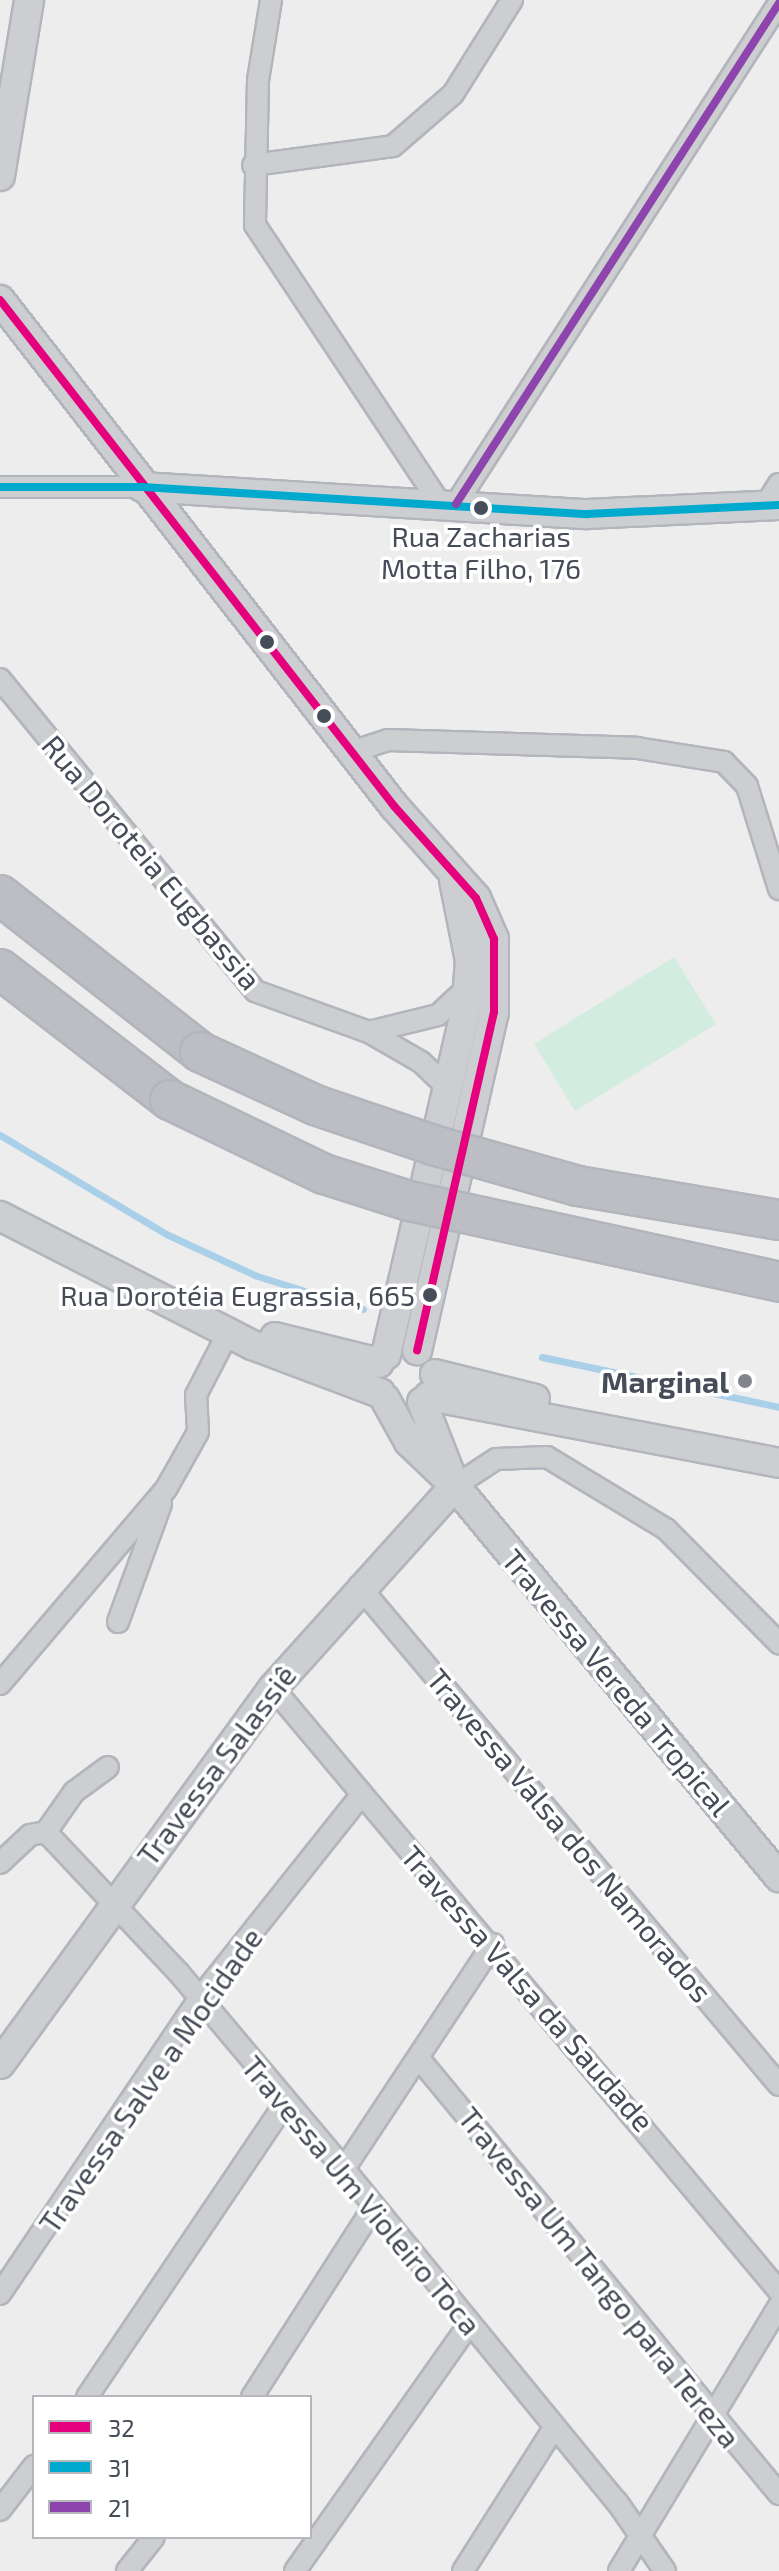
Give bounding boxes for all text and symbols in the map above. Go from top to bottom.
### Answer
marker: Rua Zacharias Motta Filho, 176 [473,500,489,516]
place label: Rua Zacharias Motta Filho, 176 [381,519,581,585]
unlabelled marker [259,634,275,650]
unlabelled marker [316,708,332,724]
street label: Rua Doroteia Eugbassia [35,727,269,997]
place label: Rua Dorotéia Eugrassia, 665 [60,1278,415,1312]
marker: Rua Dorotéia Eugrassia, 665 [422,1287,438,1303]
place label: Marginal [601,1363,729,1399]
marker: Marginal [736,1372,754,1390]
street label: Travessa Vereda Tropical [495,1541,739,1823]
street label: Travessa Salassiê [129,1658,303,1872]
street label: Travessa Valsa dos Namorados [420,1661,720,2009]
street label: Travessa Valsa da Saudade [394,1838,662,2138]
street label: Travessa Salve a Mocidade [31,1920,269,2240]
street label: Travessa Um Violeiro Toca [234,2048,490,2342]
street label: Travessa Um Tango para Tereza [451,2099,749,2455]
legend [32,2395,312,2539]
text: 32 [108,2413,135,2442]
text: 31 [108,2453,131,2482]
text: 21 [108,2493,131,2522]

